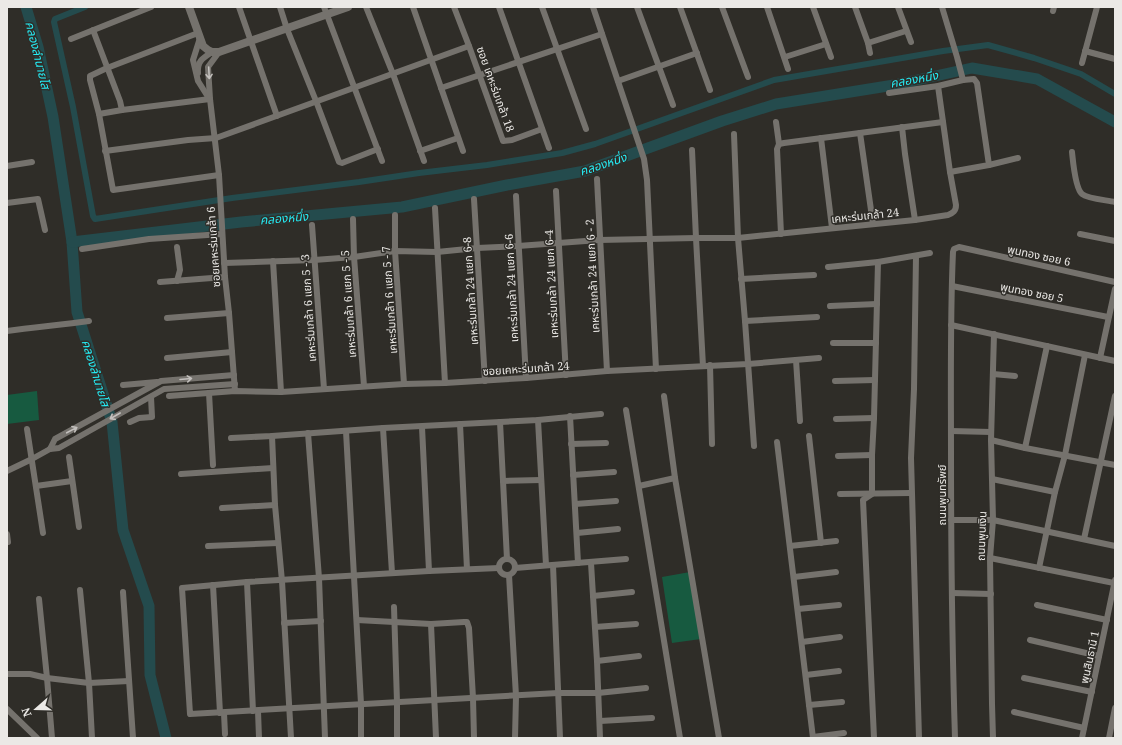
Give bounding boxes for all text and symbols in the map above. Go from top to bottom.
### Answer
water label: คลองลำนายโส [21,19,55,93]
street label: ซอย เคหะร่มเกล้า 18 [474,44,518,134]
one-way arrow [205,66,212,79]
water label: คลองหนึ่ง [889,66,940,92]
water label: คลองหนึ่ง [577,148,629,180]
street label: เคหะร่มเกล้า 24 [830,204,900,226]
street label: ซอยเคหะร่มเกล้า 6 [203,206,223,288]
water label: คลองหนึ่ง [259,207,309,229]
street label: เคหะร่มเกล้า 24 แยก 6 - 2 [582,219,602,333]
street label: เคหะร่มเกล้า 24 แยก 6-4 [541,229,561,339]
street label: เคหะร่มเกล้า 24 แยก 6-6 [501,233,521,343]
street label: เคหะร่มเกล้า 24 แยก 6-8 [459,236,481,346]
street label: พูนทอง ซอย 6 [1006,241,1072,269]
street label: เคหะร่มเกล้า 6 แยก 5 - 7 [378,246,400,354]
street label: เคหะร่มเกล้า 6 แยก 5 - 5 [337,250,359,358]
street label: เคหะร่มเกล้า 6 แยก 5 - 3 [297,254,319,362]
street label: พูนทอง ซอย 5 [999,279,1065,305]
water label: คลองลำนายโส [78,337,115,411]
street label: ซอยเคหะร่มเกล้า 24 [482,357,570,379]
one-way arrow [179,376,192,383]
one-way arrow [109,413,121,421]
one-way arrow [66,426,78,433]
street label: ถนนพูนทรัพย์ [934,465,949,525]
street label: ถนนพูนเงิน [973,511,989,561]
street label: พูนสินธานี 1 [1076,629,1102,685]
north arrow [16,689,56,729]
text: N [17,706,35,719]

